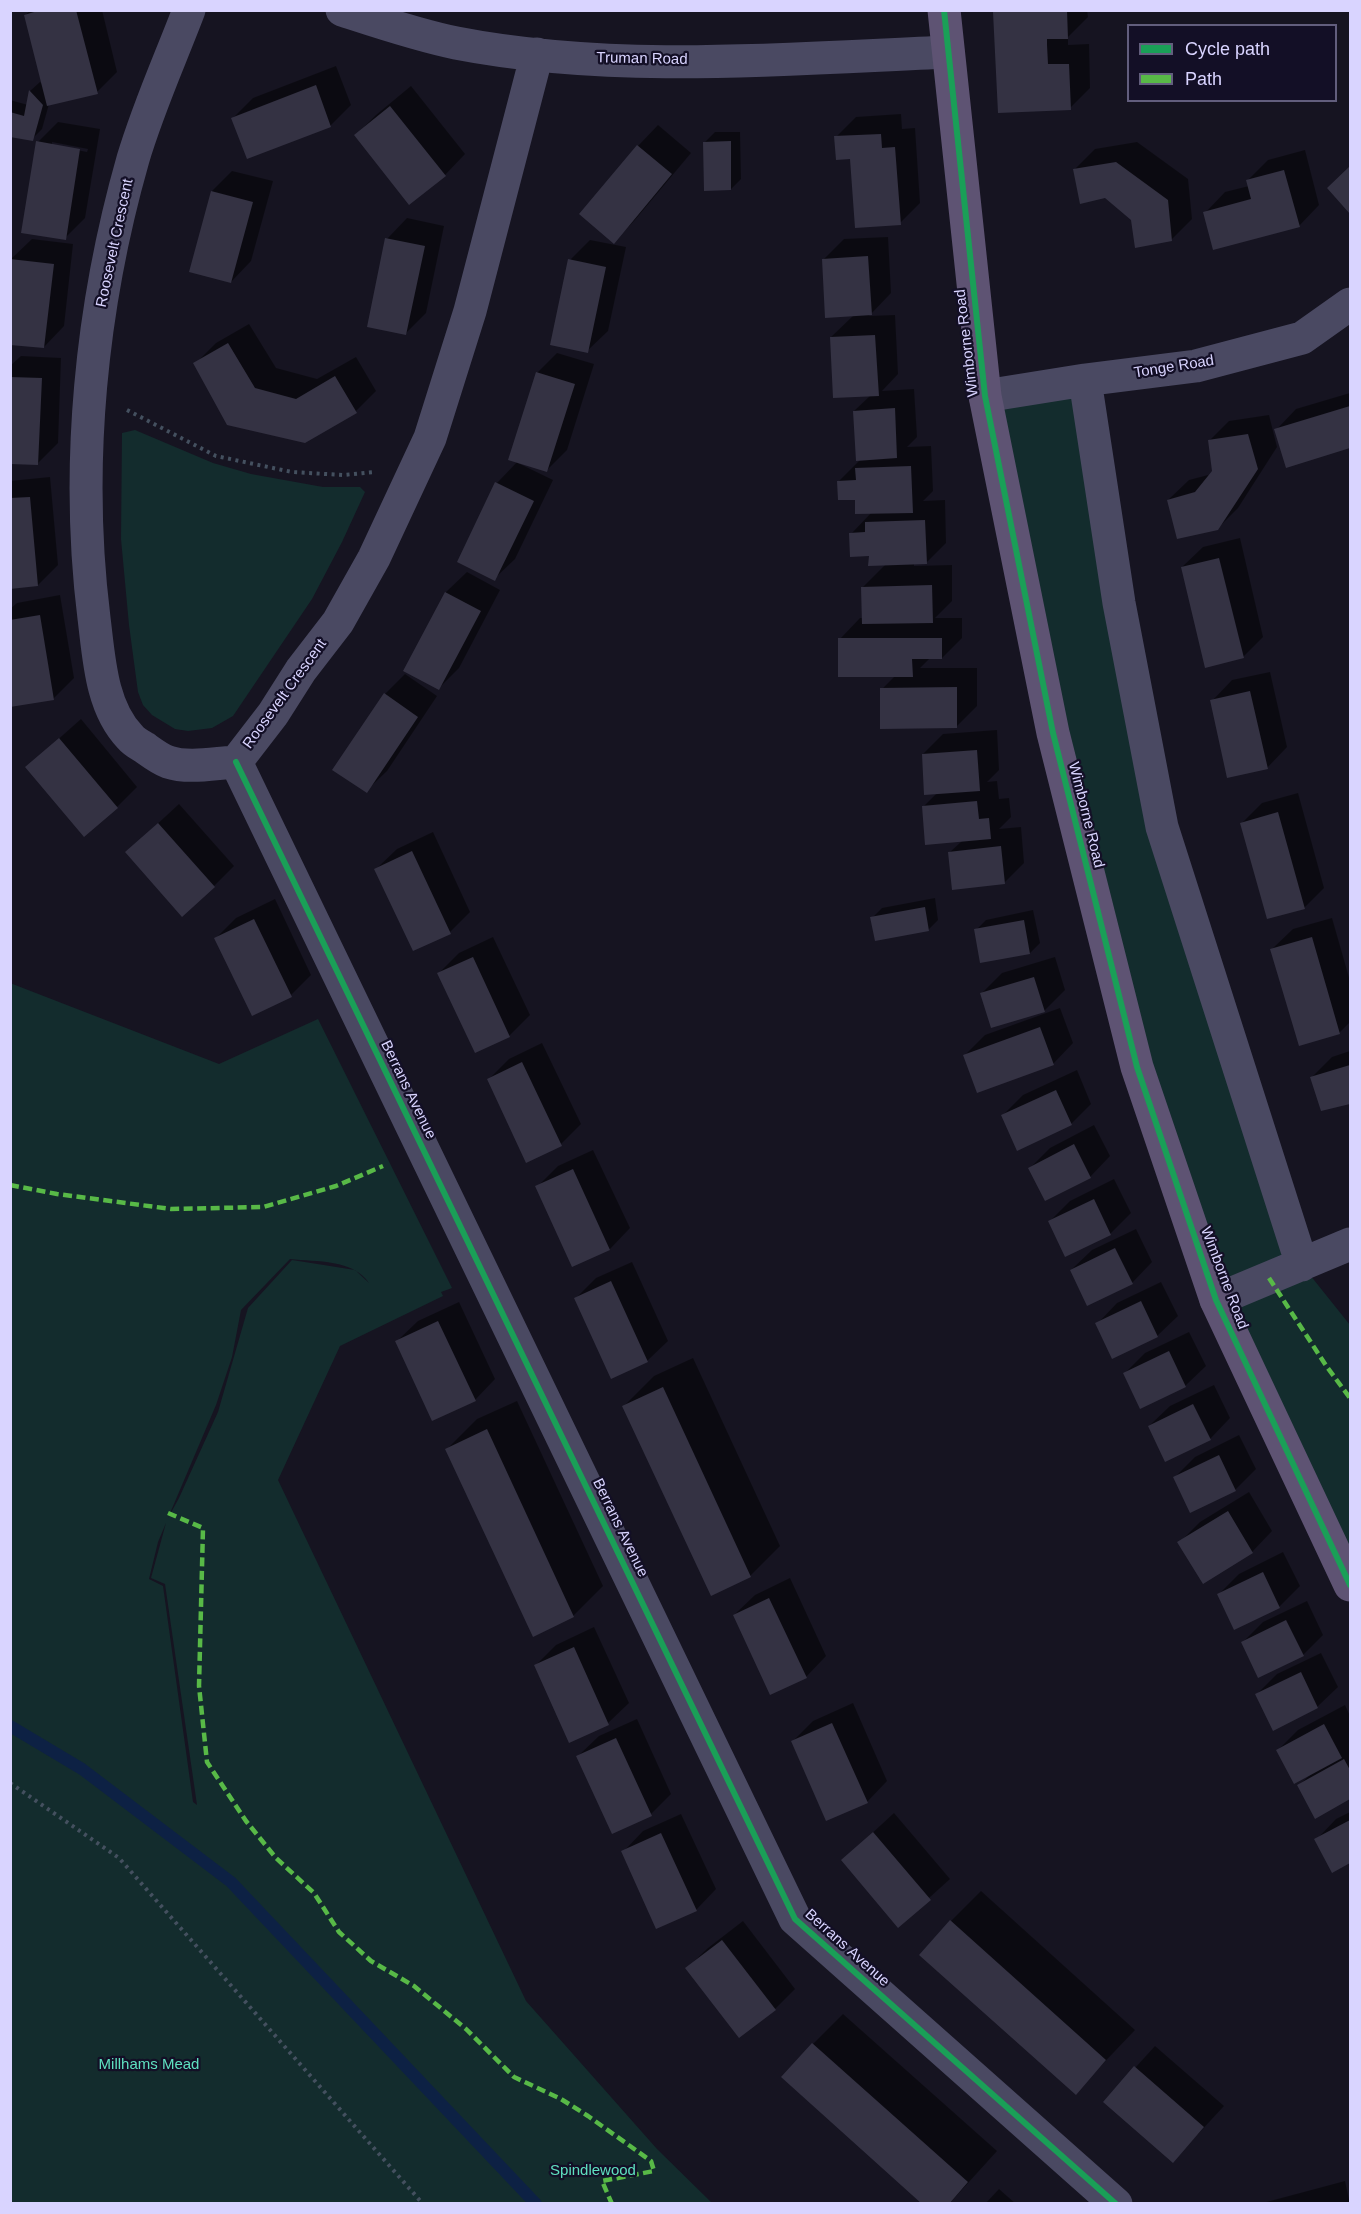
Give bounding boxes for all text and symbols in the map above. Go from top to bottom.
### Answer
legend [1127,24,1337,102]
text: Cycle path [1185,39,1270,59]
street label: Truman Road [596,49,688,69]
text: Path [1185,69,1222,89]
street label: Roosevelt Crescent [93,177,137,309]
street label: Wimborne Road [951,288,983,398]
street label: Tonge Road [1133,352,1215,382]
street label: Roosevelt Crescent [239,636,331,752]
street label: Wimborne Road [1064,760,1108,870]
street label: Berrans Avenue [376,1038,440,1142]
street label: Wimborne Road [1196,1224,1252,1332]
street label: Berrans Avenue [588,1476,652,1580]
street label: Berrans Avenue [801,1905,893,1991]
park label: Millhams Mead [99,2056,199,2074]
park label: Spindlewood [550,2162,636,2180]

